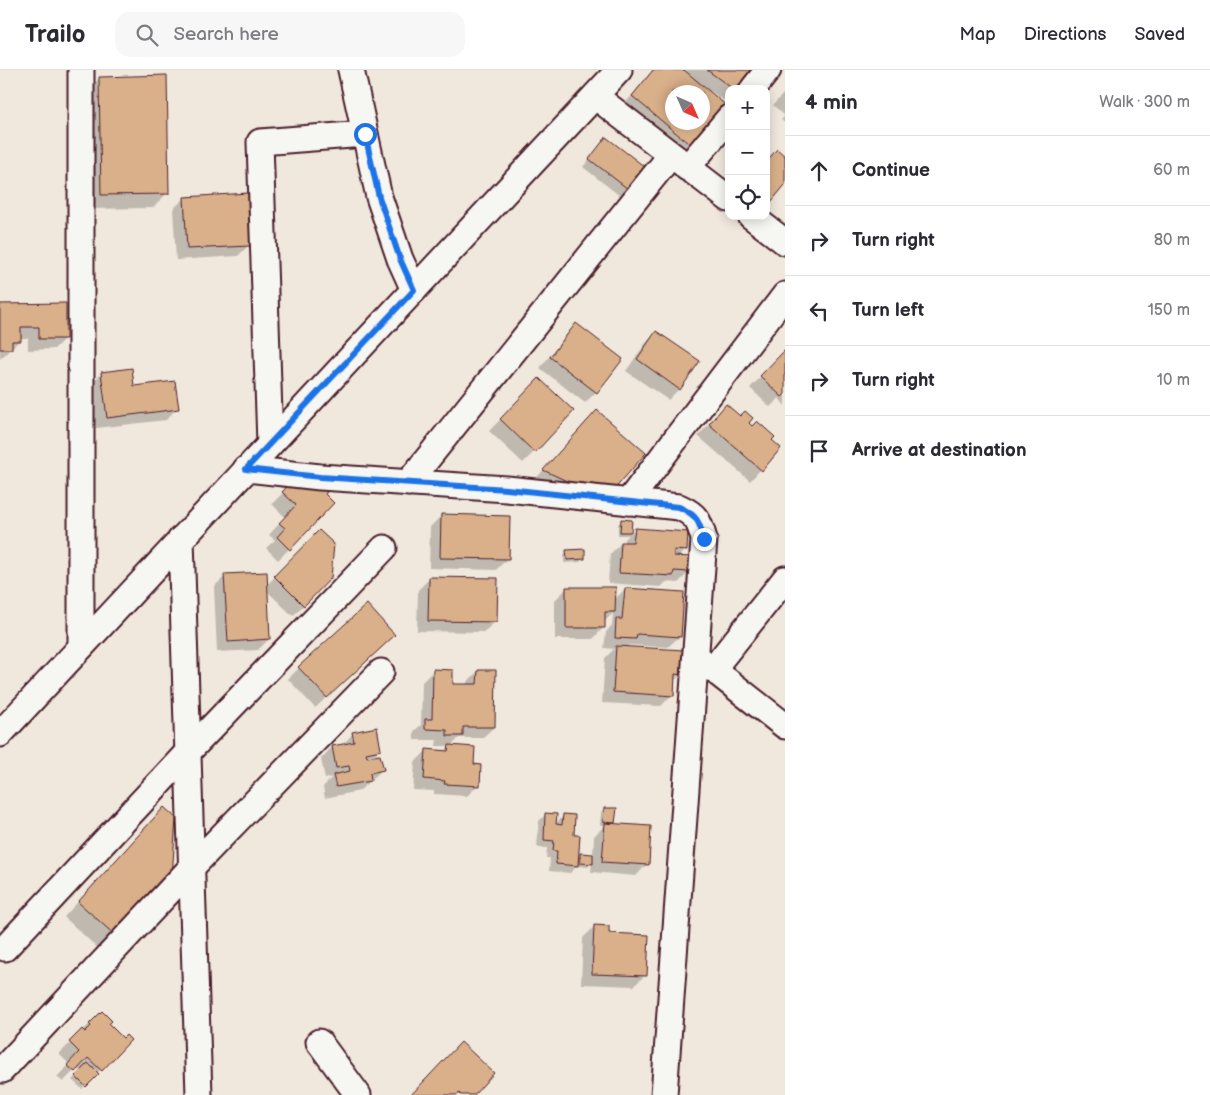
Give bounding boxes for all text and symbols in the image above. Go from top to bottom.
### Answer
search box [115,12,465,57]
text: Trailo [25,20,85,49]
icon: search [133,21,161,49]
text: Search here [173,23,279,46]
text: Map [960,24,996,45]
text: Directions [1024,24,1106,45]
text: Saved [1134,24,1185,45]
north arrow [665,85,710,130]
map controls [725,85,770,220]
button: + [725,85,770,130]
text: 4 min [805,90,858,115]
text: Walk · 300 m [1099,93,1190,112]
route start [354,123,377,146]
button: − [725,130,770,175]
icon: ahead [805,157,833,185]
text: Continue [852,159,930,182]
text: 60 m [1153,161,1190,180]
button: locate [725,175,770,220]
icon: right [805,227,833,255]
text: Turn right [852,229,935,252]
text: 80 m [1154,231,1190,250]
icon: left [805,297,833,325]
text: Turn left [852,299,924,322]
text: 150 m [1148,301,1190,320]
icon: right [805,367,833,395]
text: Turn right [852,369,935,392]
text: 10 m [1157,371,1190,390]
icon: arrive [805,437,833,465]
text: Arrive at destination [852,439,1027,462]
route end [693,528,716,551]

